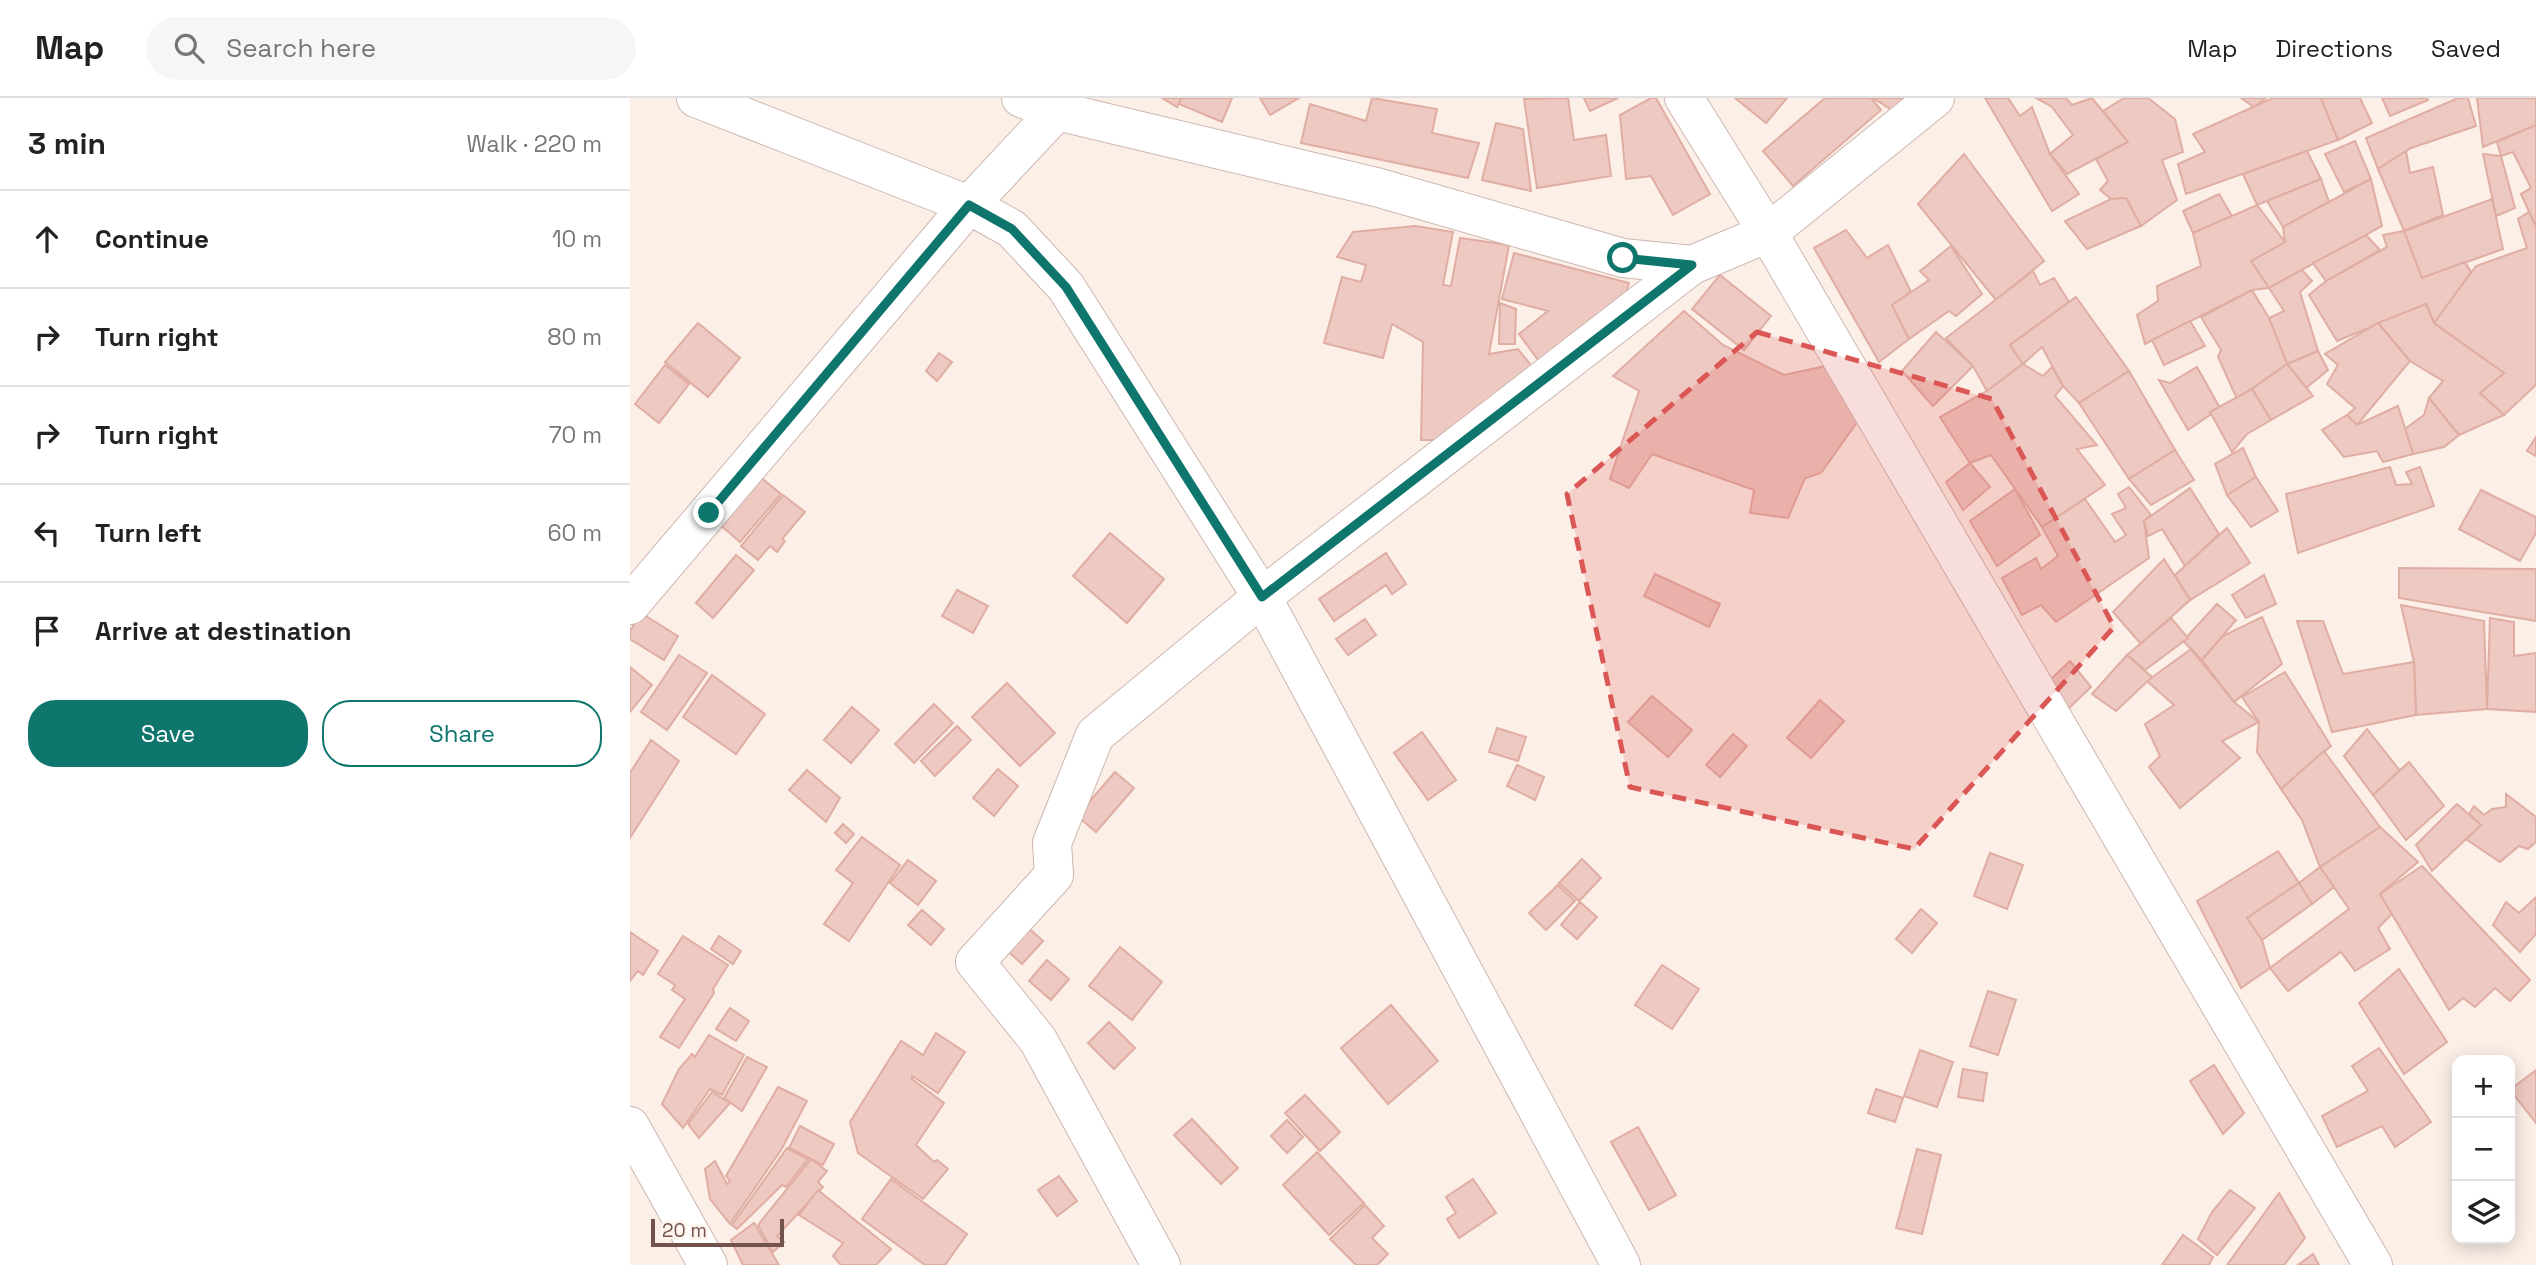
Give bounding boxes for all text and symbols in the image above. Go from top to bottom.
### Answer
search box [146,17,636,80]
text: Map [35,27,104,69]
icon: search [170,29,208,67]
text: Search here [226,31,376,65]
text: Map [2187,33,2237,64]
text: Directions [2275,33,2393,64]
text: Saved [2431,33,2501,64]
text: 3 min [28,124,106,163]
text: Walk · 220 m [467,129,602,159]
icon: ahead [28,220,66,258]
text: Continue [95,222,209,256]
text: 10 m [552,224,602,254]
route start [1607,242,1638,273]
icon: right [28,318,66,356]
text: Turn right [95,320,219,354]
text: 80 m [547,322,602,352]
icon: right [28,416,66,454]
text: Turn right [95,418,219,452]
text: 70 m [549,420,602,450]
route end [693,497,724,528]
icon: left [28,514,66,552]
text: Turn left [95,516,202,550]
text: 60 m [547,518,602,548]
icon: arrive [28,612,66,650]
text: Arrive at destination [95,614,352,648]
button: Save [28,700,308,767]
button: Share [322,700,602,767]
map controls [2452,1055,2515,1244]
button: + [2452,1055,2515,1118]
button: − [2452,1118,2515,1181]
button: layers [2452,1181,2515,1244]
scale bar [651,1216,784,1248]
text: 20 m [662,1218,707,1243]

